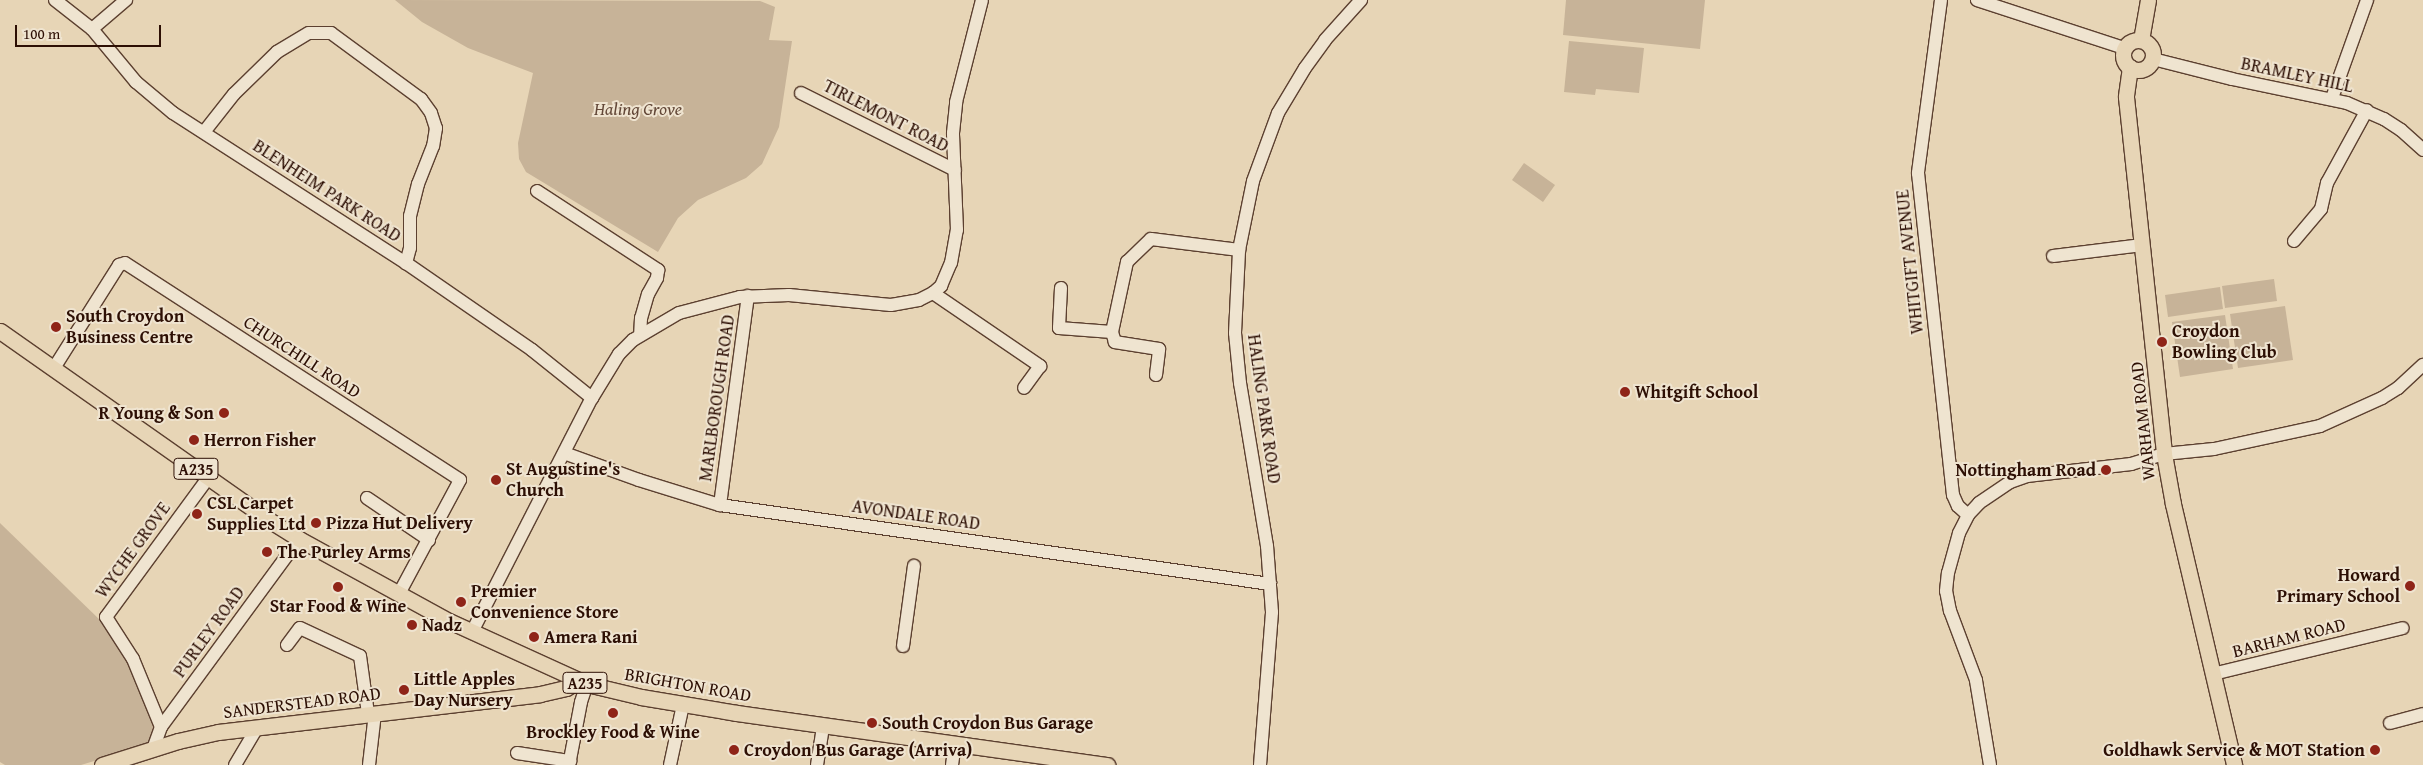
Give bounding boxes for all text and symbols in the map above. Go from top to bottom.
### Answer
scale bar [18,15,164,47]
text: 100 m [23,23,60,44]
street label: BRAMLEY HILL [2239,53,2355,97]
street label: TIRLEMONT ROAD [820,75,952,157]
park label: Haling Grove [594,98,682,120]
street label: BLENHEIM PARK ROAD [249,135,405,247]
street label: WHITGIFT AVENUE [1892,189,1928,335]
place label: South Croydon Business Centre [66,306,193,348]
street label: CHURCHILL ROAD [239,311,365,403]
street label: MARLBOROUGH ROAD [695,313,739,483]
marker: South Croydon Business Centre [50,321,62,333]
place label: Croydon Bowling Club [2172,321,2277,364]
street label: HALING PARK ROAD [1243,333,1285,485]
marker: Croydon Bowling Club [2156,336,2168,348]
street label: WARHAM ROAD [2126,361,2160,481]
place label: Whitgift School [1635,381,1758,403]
marker: Whitgift School [1619,386,1631,398]
place label: R Young & Son [99,402,214,424]
marker: R Young & Son [218,407,230,419]
place label: Herron Fisher [204,429,316,451]
marker: Herron Fisher [188,434,200,446]
road number: A235 [172,456,220,482]
place label: St Augustine's Church [506,459,620,502]
place label: Nottingham Road [1956,459,2096,481]
marker: Nottingham Road [2100,464,2112,476]
marker: St Augustine's Church [490,474,502,486]
place label: CSL Carpet Supplies Ltd [207,493,305,536]
street label: AVONDALE ROAD [851,495,981,535]
street label: WYCHE GROVE [91,498,175,602]
marker: CSL Carpet Supplies Ltd [191,508,203,520]
place label: Pizza Hut Delivery [326,512,473,534]
marker: Pizza Hut Delivery [310,517,322,529]
place label: The Purley Arms [277,541,411,563]
marker: The Purley Arms [261,546,273,558]
place label: Howard Primary School [2277,565,2400,608]
marker: Howard Primary School [2404,580,2416,592]
marker: Star Food & Wine [332,581,344,593]
place label: Premier Convenience Store [471,581,619,624]
street label: PURLEY ROAD [169,582,249,682]
place label: Star Food & Wine [270,595,406,617]
marker: Premier Convenience Store [455,596,467,608]
place label: Nadz [422,614,462,636]
street label: BARHAM ROAD [2230,614,2348,662]
marker: Nadz [406,619,418,631]
place label: Amera Rani [544,626,638,648]
marker: Amera Rani [528,631,540,643]
street label: BRIGHTON ROAD [623,663,753,707]
place label: Little Apples Day Nursery [414,669,515,712]
road number: A235 [561,670,609,696]
street label: SANDERSTEAD ROAD [222,683,382,723]
marker: Little Apples Day Nursery [398,684,410,696]
marker: Brockley Food & Wine [607,707,619,719]
place label: South Croydon Bus Garage [882,712,1093,734]
marker: South Croydon Bus Garage [866,717,878,729]
place label: Brockley Food & Wine [526,721,700,743]
place label: Croydon Bus Garage (Arriva) [744,739,972,761]
place label: Goldhawk Service & MOT Station [2103,739,2365,761]
marker: Croydon Bus Garage (Arriva) [728,744,740,756]
marker: Goldhawk Service & MOT Station [2369,744,2381,756]

